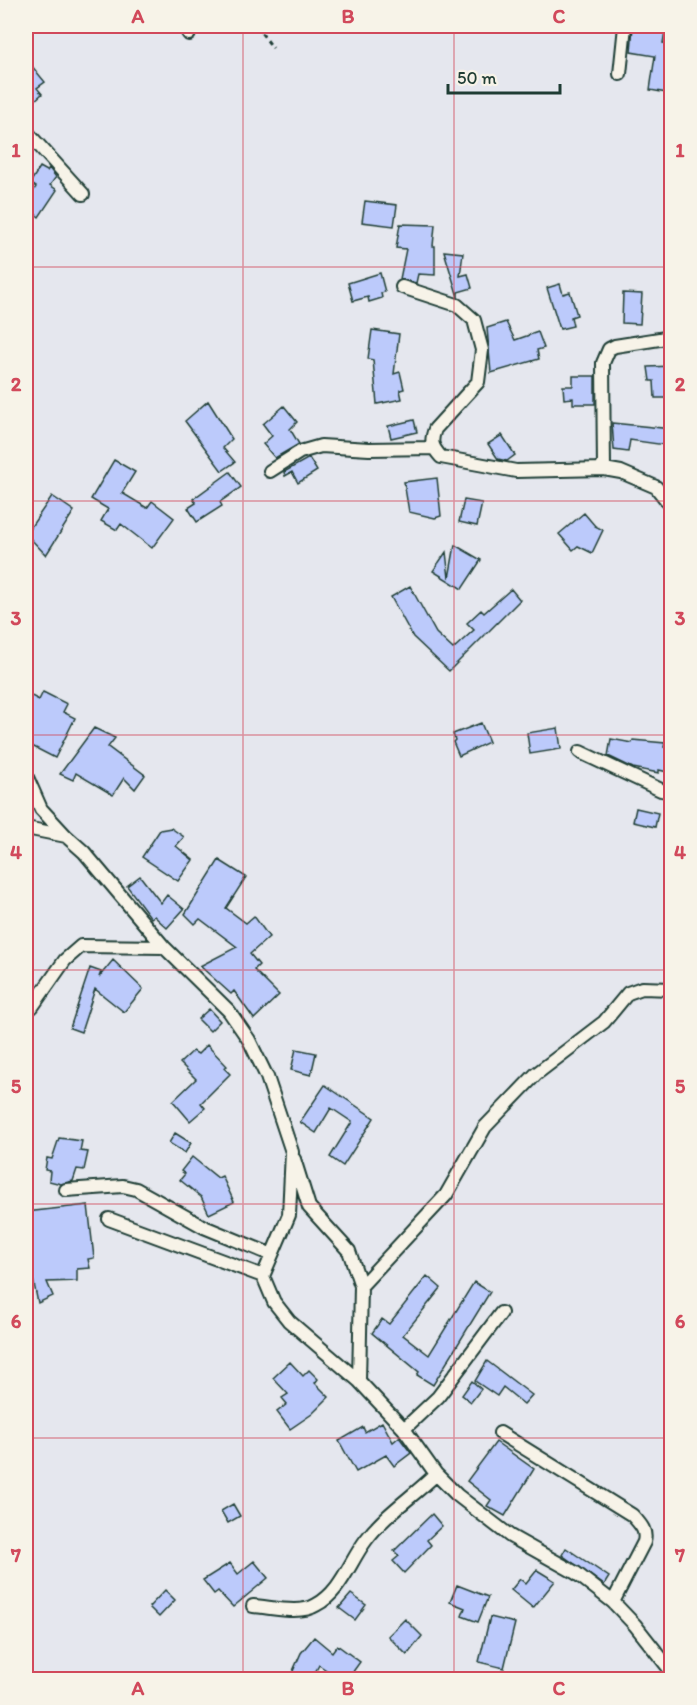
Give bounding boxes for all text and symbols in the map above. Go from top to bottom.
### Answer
text: A [131,4,145,28]
text: B [342,4,355,28]
text: C [553,4,566,28]
scale bar [448,57,560,95]
text: 50 m [457,67,497,89]
text: 1 [11,138,21,162]
text: 1 [675,138,685,162]
text: 2 [11,372,22,396]
text: 2 [675,372,686,396]
text: 3 [11,606,22,630]
text: 3 [675,606,686,630]
text: 4 [10,840,22,864]
text: 4 [674,840,686,864]
text: 5 [11,1074,22,1098]
text: 5 [675,1074,686,1098]
text: 6 [11,1309,22,1333]
text: 6 [675,1309,686,1333]
text: 7 [10,1543,21,1567]
text: 7 [674,1543,685,1567]
text: A [131,1676,145,1700]
text: B [342,1676,355,1700]
text: C [553,1676,566,1700]

